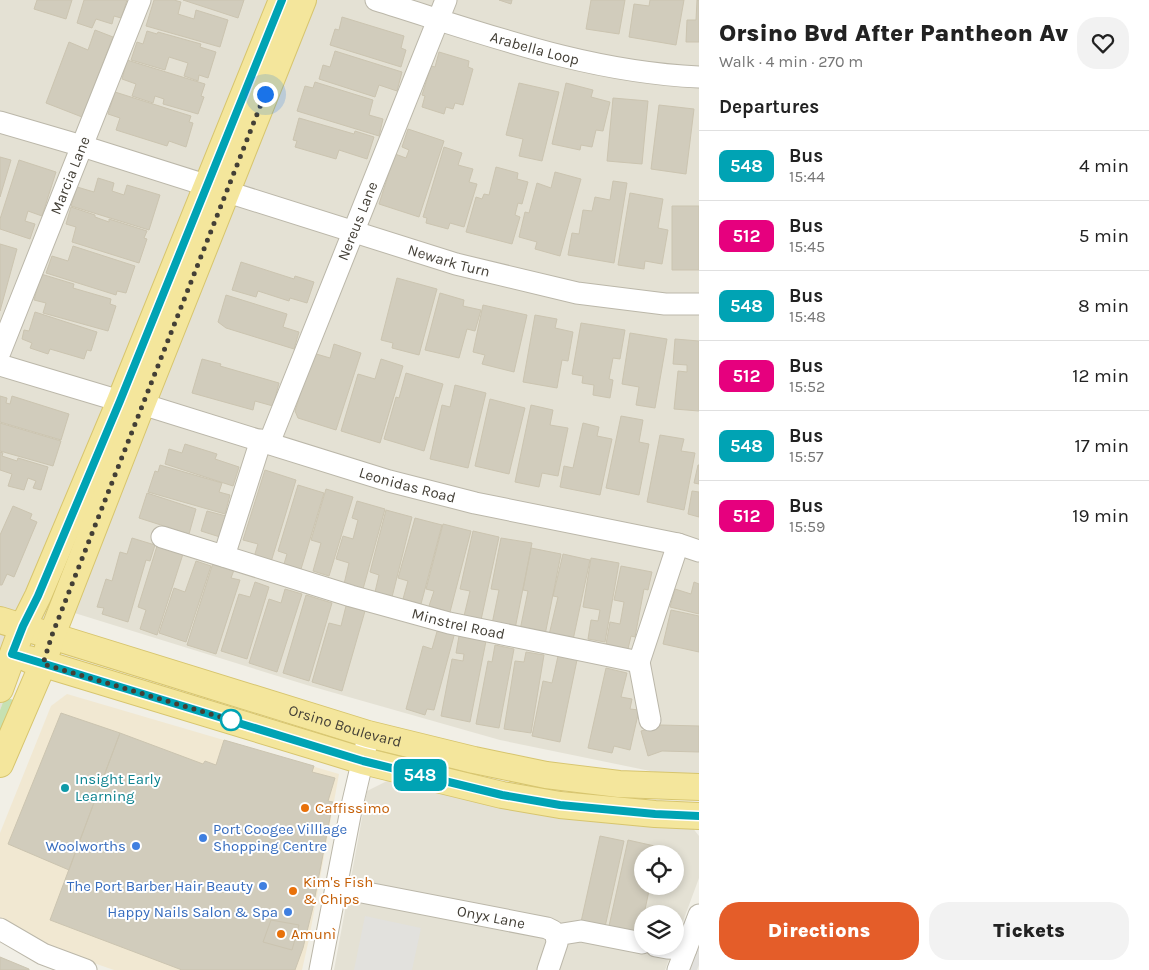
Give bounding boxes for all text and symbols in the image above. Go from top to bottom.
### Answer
button: heart [1077,17,1129,69]
text: Orsino Bvd After Pantheon Av [719,19,1068,47]
street label: Arabella Loop [488,28,581,69]
text: Walk · 4 min · 270 m [719,52,863,71]
your location [253,82,278,107]
text: Departures [719,96,819,118]
street label: Marcia Lane [47,134,94,217]
text: Bus [789,145,823,167]
text: 548 [730,155,763,177]
text: 4 min [1079,155,1129,177]
text: 15:44 [789,167,825,186]
street label: Nereus Lane [334,179,382,263]
text: Bus [789,215,823,237]
text: 512 [733,225,760,247]
text: 5 min [1079,225,1129,247]
text: 15:45 [789,237,825,256]
street label: Newark Turn [406,240,492,281]
text: Bus [789,285,823,307]
text: 548 [730,295,763,317]
text: 8 min [1078,295,1129,317]
text: 15:48 [789,307,826,326]
text: Bus [789,355,823,377]
text: 512 [733,365,760,387]
text: 12 min [1072,365,1129,387]
text: 15:52 [789,377,825,396]
text: Bus [789,425,823,447]
text: 548 [730,435,763,457]
text: 17 min [1074,435,1129,457]
text: 15:57 [789,447,824,466]
street label: Leonidas Road [357,463,458,507]
text: Bus [789,495,823,517]
text: 512 [733,505,760,527]
text: 19 min [1072,505,1129,527]
text: 15:59 [789,517,825,536]
street label: Minstrel Road [410,604,507,643]
street label: Orsino Boulevard [286,701,403,751]
unlabelled marker [220,709,242,731]
line badge: 548 [391,759,449,791]
text: 548 [404,764,436,786]
place label: Insight Early Learning [75,770,161,805]
marker: Insight Early Learning [59,782,71,794]
place label: Caffissimo [315,799,390,817]
marker: Caffissimo [299,802,311,814]
place label: Port Coogee Villlage Shopping Centre [213,820,347,855]
marker: Port Coogee Villlage Shopping Centre [197,832,209,844]
place label: Woolworths [45,837,126,855]
marker: Woolworths [130,840,142,852]
map controls [634,845,684,955]
button: locate [634,845,684,895]
place label: Kim's Fish & Chips [303,873,373,908]
place label: The Port Barber Hair Beauty [67,877,253,895]
marker: The Port Barber Hair Beauty [257,880,269,892]
marker: Kim's Fish & Chips [287,885,299,897]
street label: Onyx Lane [456,902,527,933]
button: Directions [719,902,919,960]
button: Tickets [929,902,1129,960]
place label: Happy Nails Salon & Spa [107,903,278,921]
button: layers [634,905,684,955]
marker: Happy Nails Salon & Spa [282,906,294,918]
place label: Amunì [291,925,336,943]
marker: Amunì [275,928,287,940]

